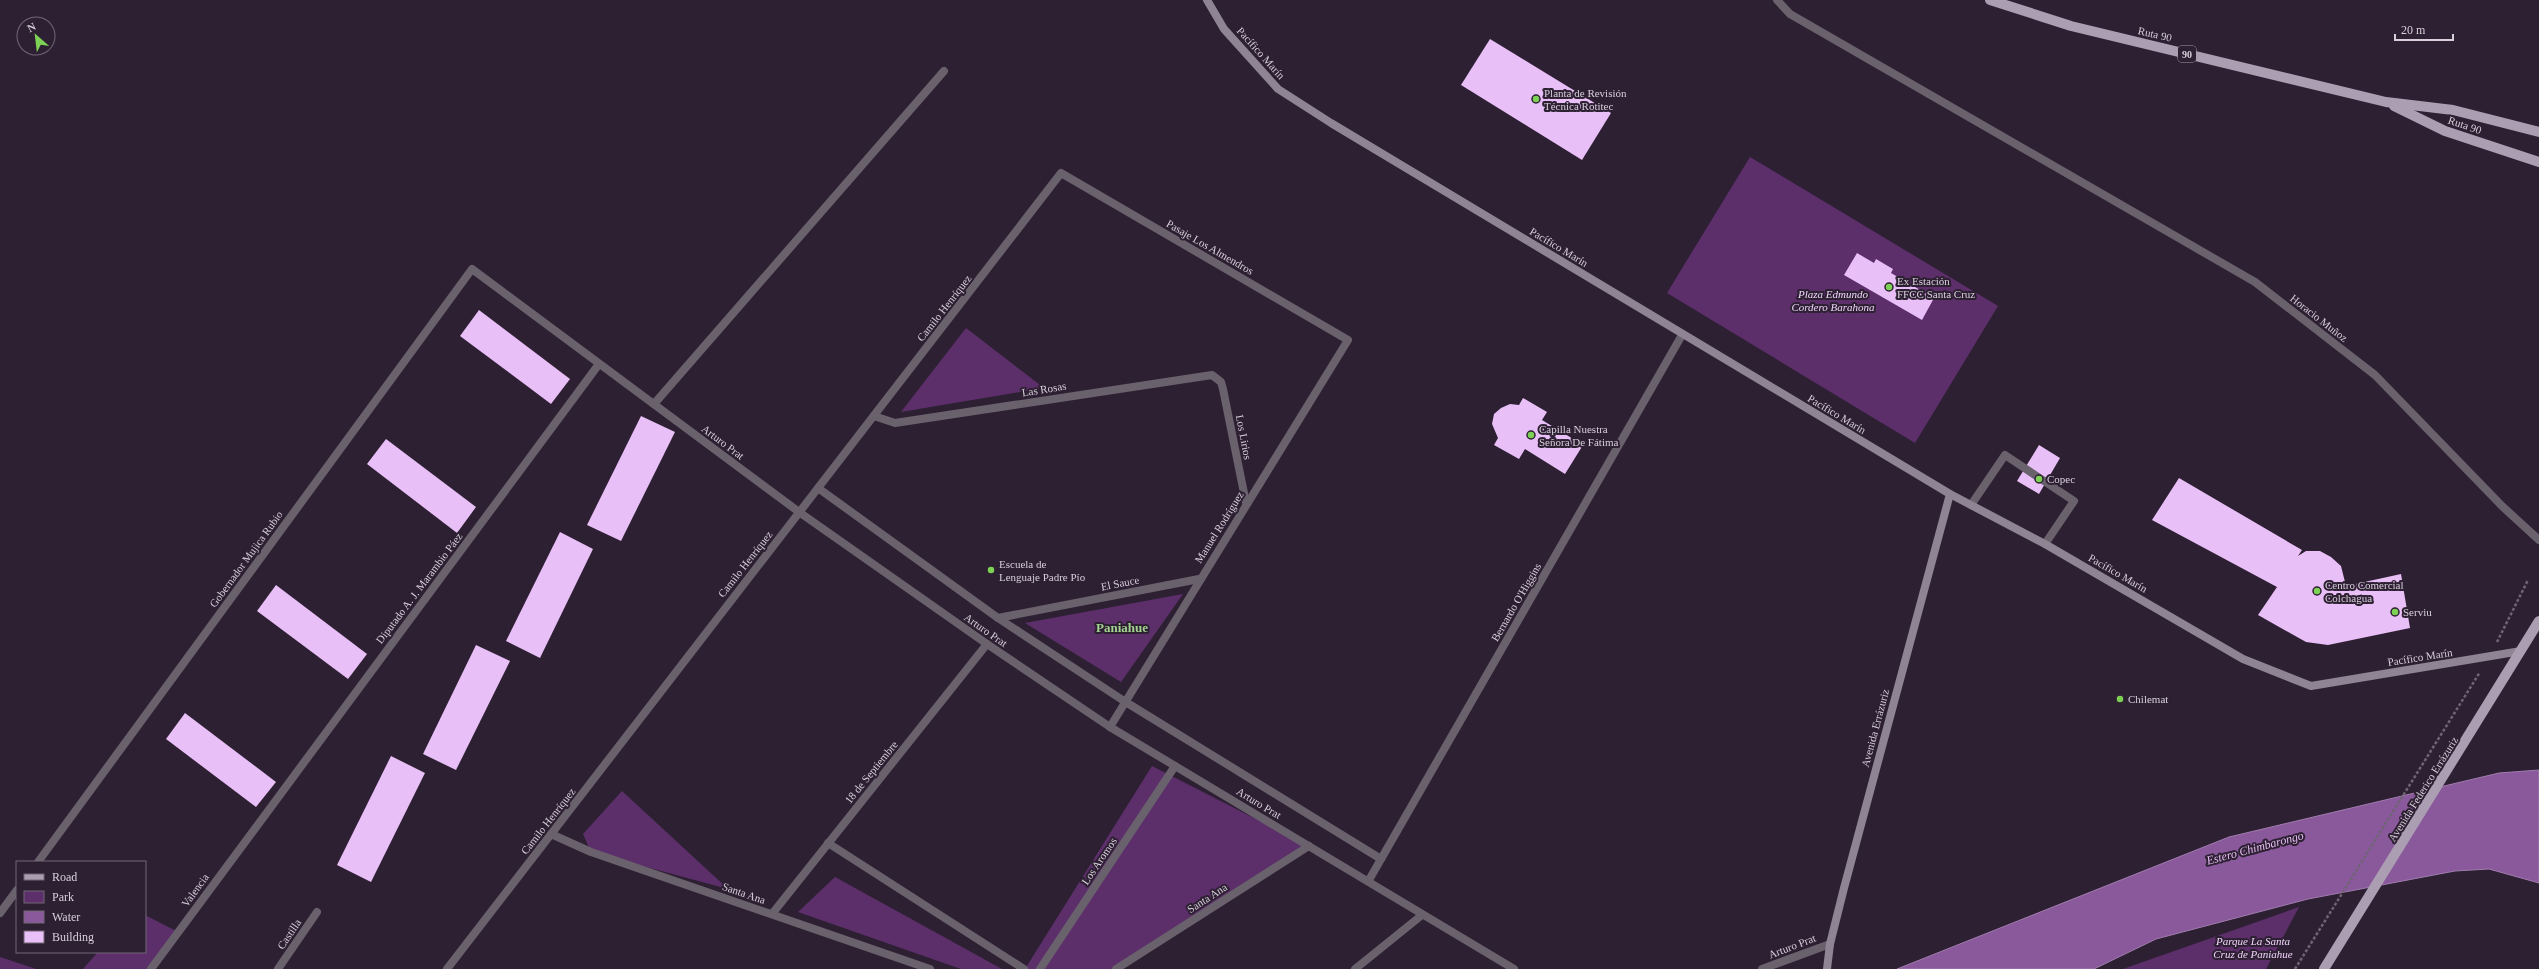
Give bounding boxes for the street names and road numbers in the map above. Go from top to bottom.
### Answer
street label: Ruta 90 [2137,24,2174,44]
street label: Pacífico Marín [1235,25,1288,82]
road number: 90 [2178,46,2196,62]
street label: Ruta 90 [2447,114,2484,136]
street label: Pasaje Los Almendros [1164,217,1256,277]
street label: Pacífico Marín [1528,225,1591,269]
street label: Camilo Henríquez [914,272,974,344]
street label: Horacio Muñoz [2288,292,2350,344]
street label: Las Rosas [1021,380,1067,398]
street label: Pacífico Marín [1806,392,1869,436]
street label: Los Lirios [1234,414,1254,460]
street label: Arturo Prat [700,422,746,462]
street label: Manuel Rodríguez [1192,489,1246,565]
street label: Gobernador Mujica Rubio [207,508,285,609]
street label: Camilo Henríquez [715,528,775,600]
street label: Diputado A. J. Marambio Páez [373,530,465,646]
street label: Pacífico Marín [2087,551,2150,595]
street label: Bernardo O'Higgins [1489,561,1543,643]
street label: El Sauce [1100,573,1140,593]
street label: Arturo Prat [962,611,1010,649]
street label: Pacífico Marín [2387,646,2454,668]
street label: Avenida Errázuriz [1859,688,1891,768]
street label: Avenida Federico Errázuriz [2386,734,2460,844]
street label: 18 de Septiembre [842,738,900,806]
street label: Camilo Henríquez [518,785,578,857]
street label: Arturo Prat [1235,785,1283,821]
street label: Los Aromos [1079,835,1119,887]
street label: Valencia [179,871,211,909]
street label: Santa Ana [721,880,767,906]
street label: Santa Ana [1185,881,1229,915]
street label: Castilla [275,917,303,951]
street label: Arturo Prat [1767,931,1817,961]

